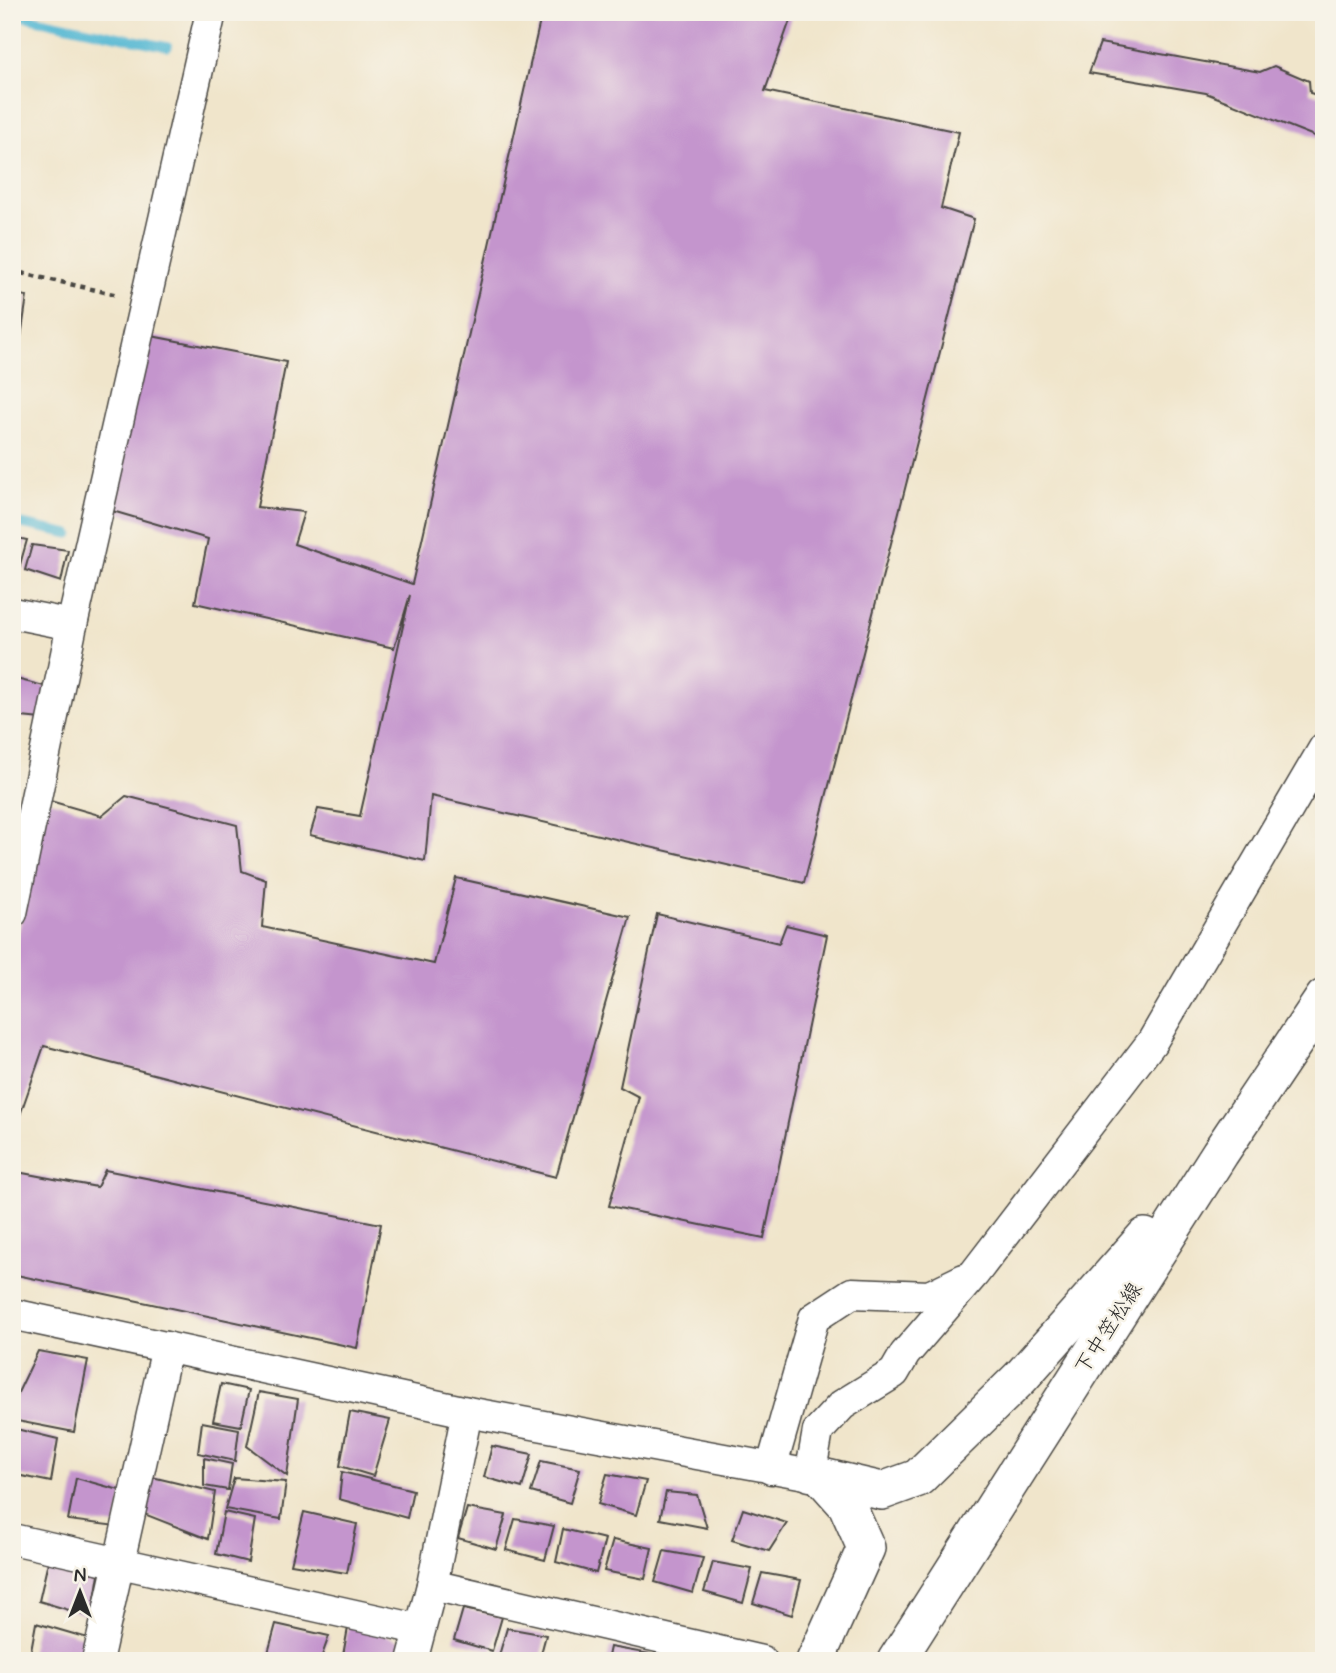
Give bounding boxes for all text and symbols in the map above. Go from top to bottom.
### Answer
street label: 下中笠松線 [1069,1277,1149,1380]
north arrow [46,1558,116,1628]
text: N [74,1564,86,1589]

